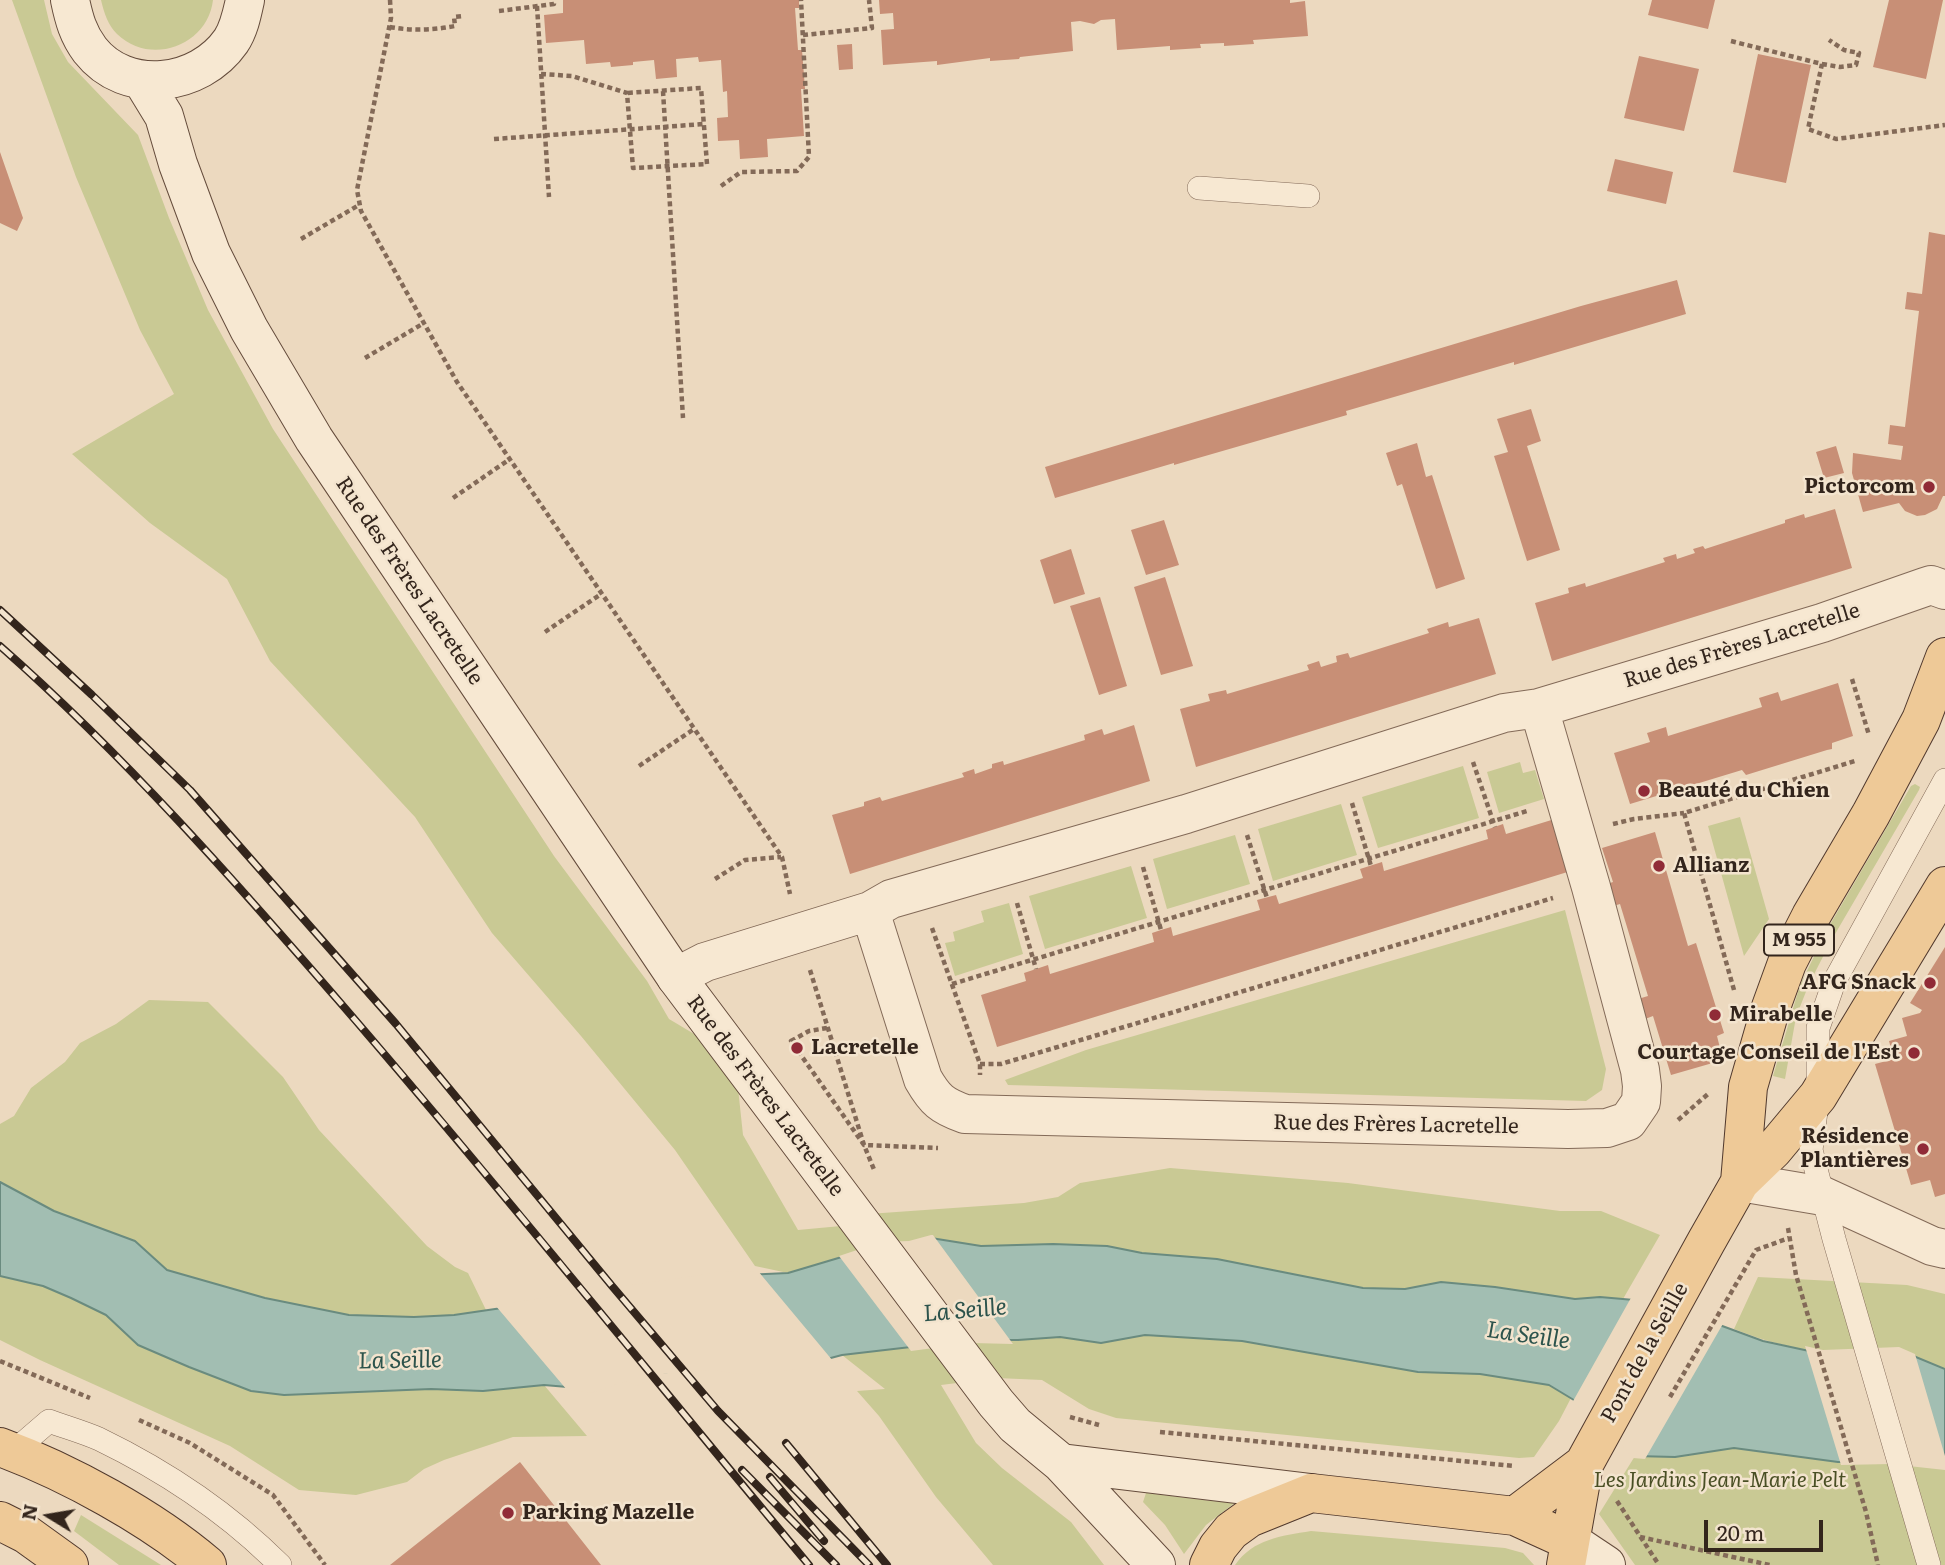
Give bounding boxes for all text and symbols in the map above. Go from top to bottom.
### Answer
street label: Rue des Frères Lacretelle [330,472,488,690]
place label: Pictorcom [1804,474,1915,500]
marker: Pictorcom [1921,479,1937,495]
street label: Rue des Frères Lacretelle [1621,598,1863,694]
place label: Beauté du Chien [1658,778,1830,804]
marker: Beauté du Chien [1636,783,1652,799]
place label: Allianz [1673,853,1749,879]
marker: Allianz [1651,858,1667,874]
road number: M 955 [1764,924,1834,956]
place label: AFG Snack [1802,970,1916,996]
marker: AFG Snack [1922,975,1938,991]
street label: Rue des Frères Lacretelle [681,990,849,1202]
place label: Mirabelle [1729,1002,1833,1028]
marker: Mirabelle [1707,1007,1723,1023]
place label: Lacretelle [811,1035,919,1061]
marker: Lacretelle [789,1040,805,1056]
place label: Courtage Conseil de l'Est [1637,1040,1900,1066]
marker: Courtage Conseil de l'Est [1906,1045,1922,1061]
street label: Rue des Frères Lacretelle [1273,1110,1519,1140]
place label: Résidence Plantières [1800,1124,1909,1174]
marker: Résidence Plantières [1915,1141,1931,1157]
street label: Pont de la Seille [1596,1279,1694,1427]
water label: La Seille [922,1294,1008,1328]
water label: La Seille [1485,1317,1571,1355]
water label: La Seille [358,1346,442,1376]
park label: Les Jardins Jean-Marie Pelt [1593,1468,1847,1494]
north arrow [14,1481,84,1551]
place label: Parking Mazelle [522,1500,694,1526]
text: N [13,1501,44,1523]
marker: Parking Mazelle [500,1505,516,1521]
scale bar [1707,1506,1826,1550]
text: 20 m [1717,1516,1764,1547]

